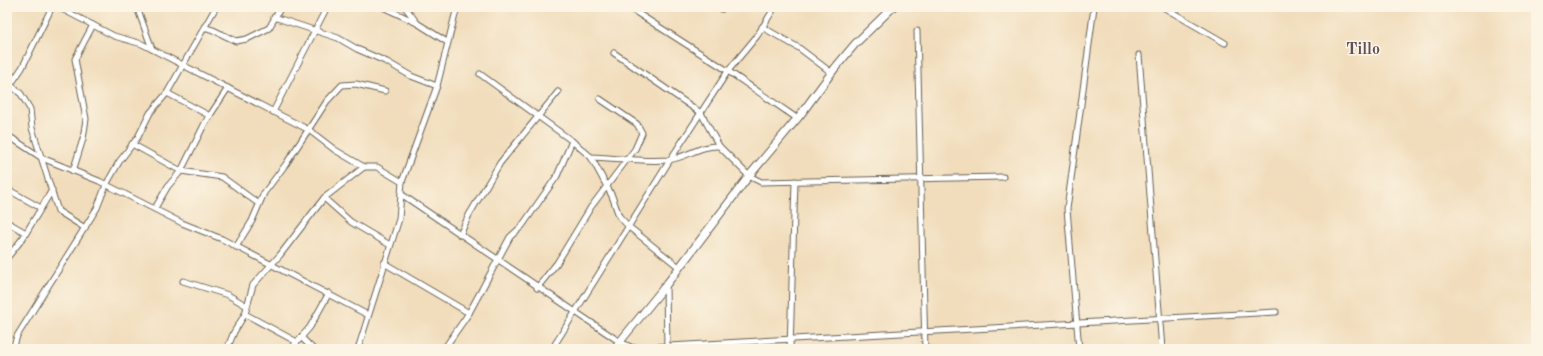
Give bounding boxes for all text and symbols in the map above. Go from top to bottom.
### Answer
district label: Tillo [1346,42,1380,58]

